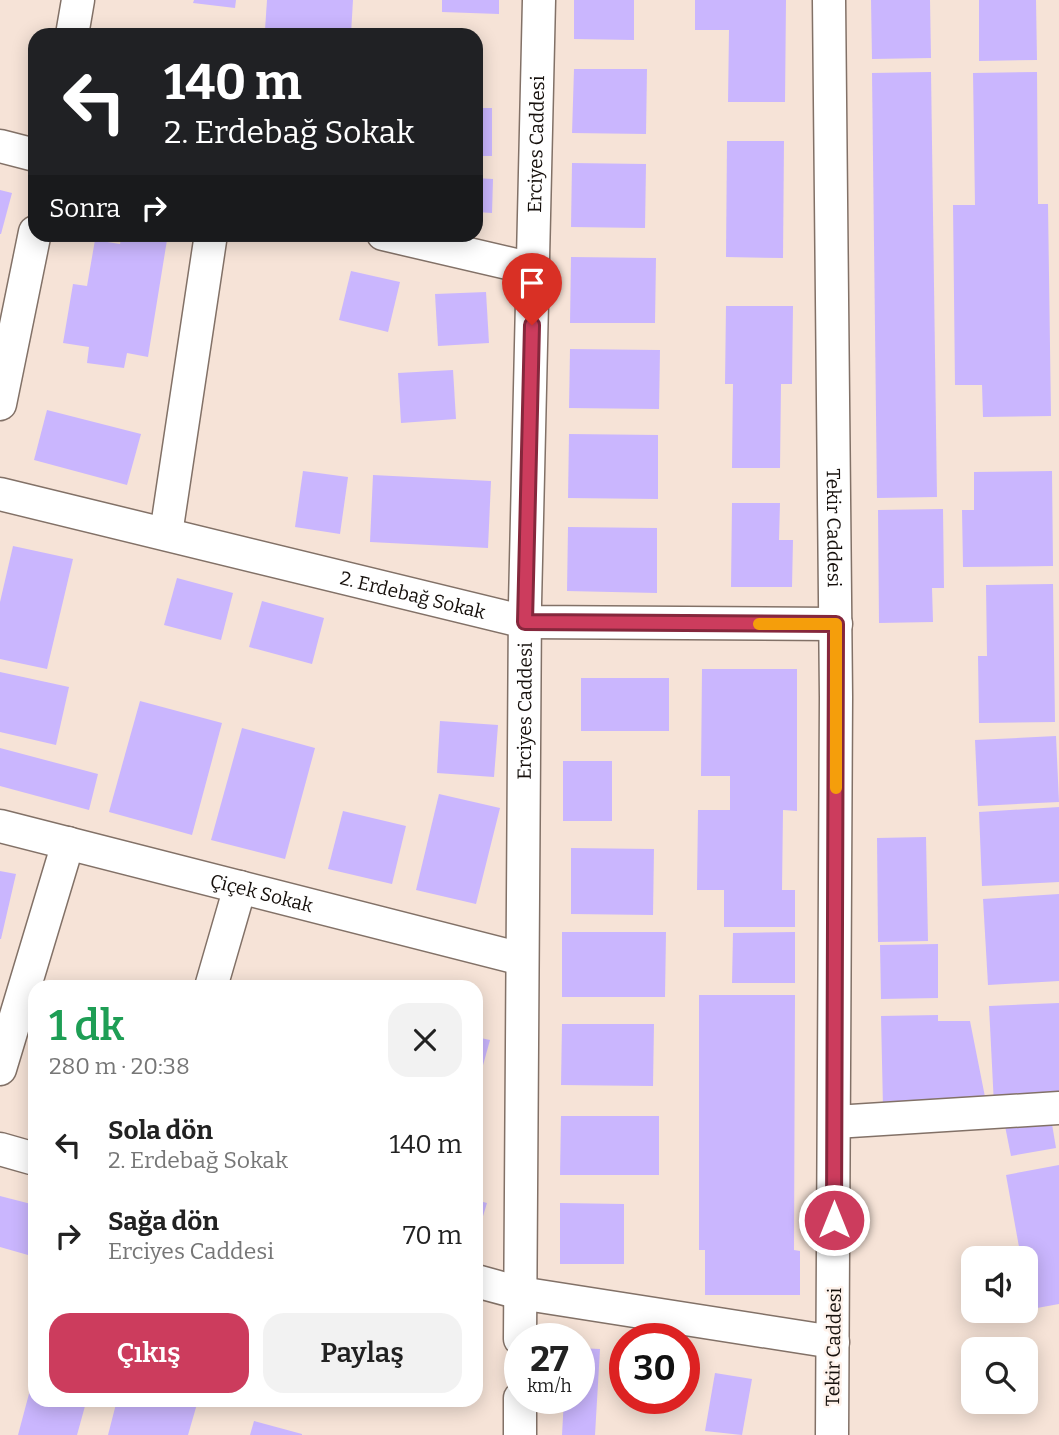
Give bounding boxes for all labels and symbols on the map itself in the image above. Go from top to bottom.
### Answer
street label: Erciyes Caddesi [523,75,549,213]
pin [502,253,562,325]
street label: Tekir Caddesi [822,468,846,588]
street label: 2. Erdebağ Sokak [338,566,488,624]
street label: Erciyes Caddesi [513,642,537,780]
street label: Çiçek Sokak [208,869,316,917]
position arrow [797,1183,871,1257]
street label: Tekir Caddesi [821,1287,846,1407]
speed limit sign: 30 [609,1323,700,1414]

